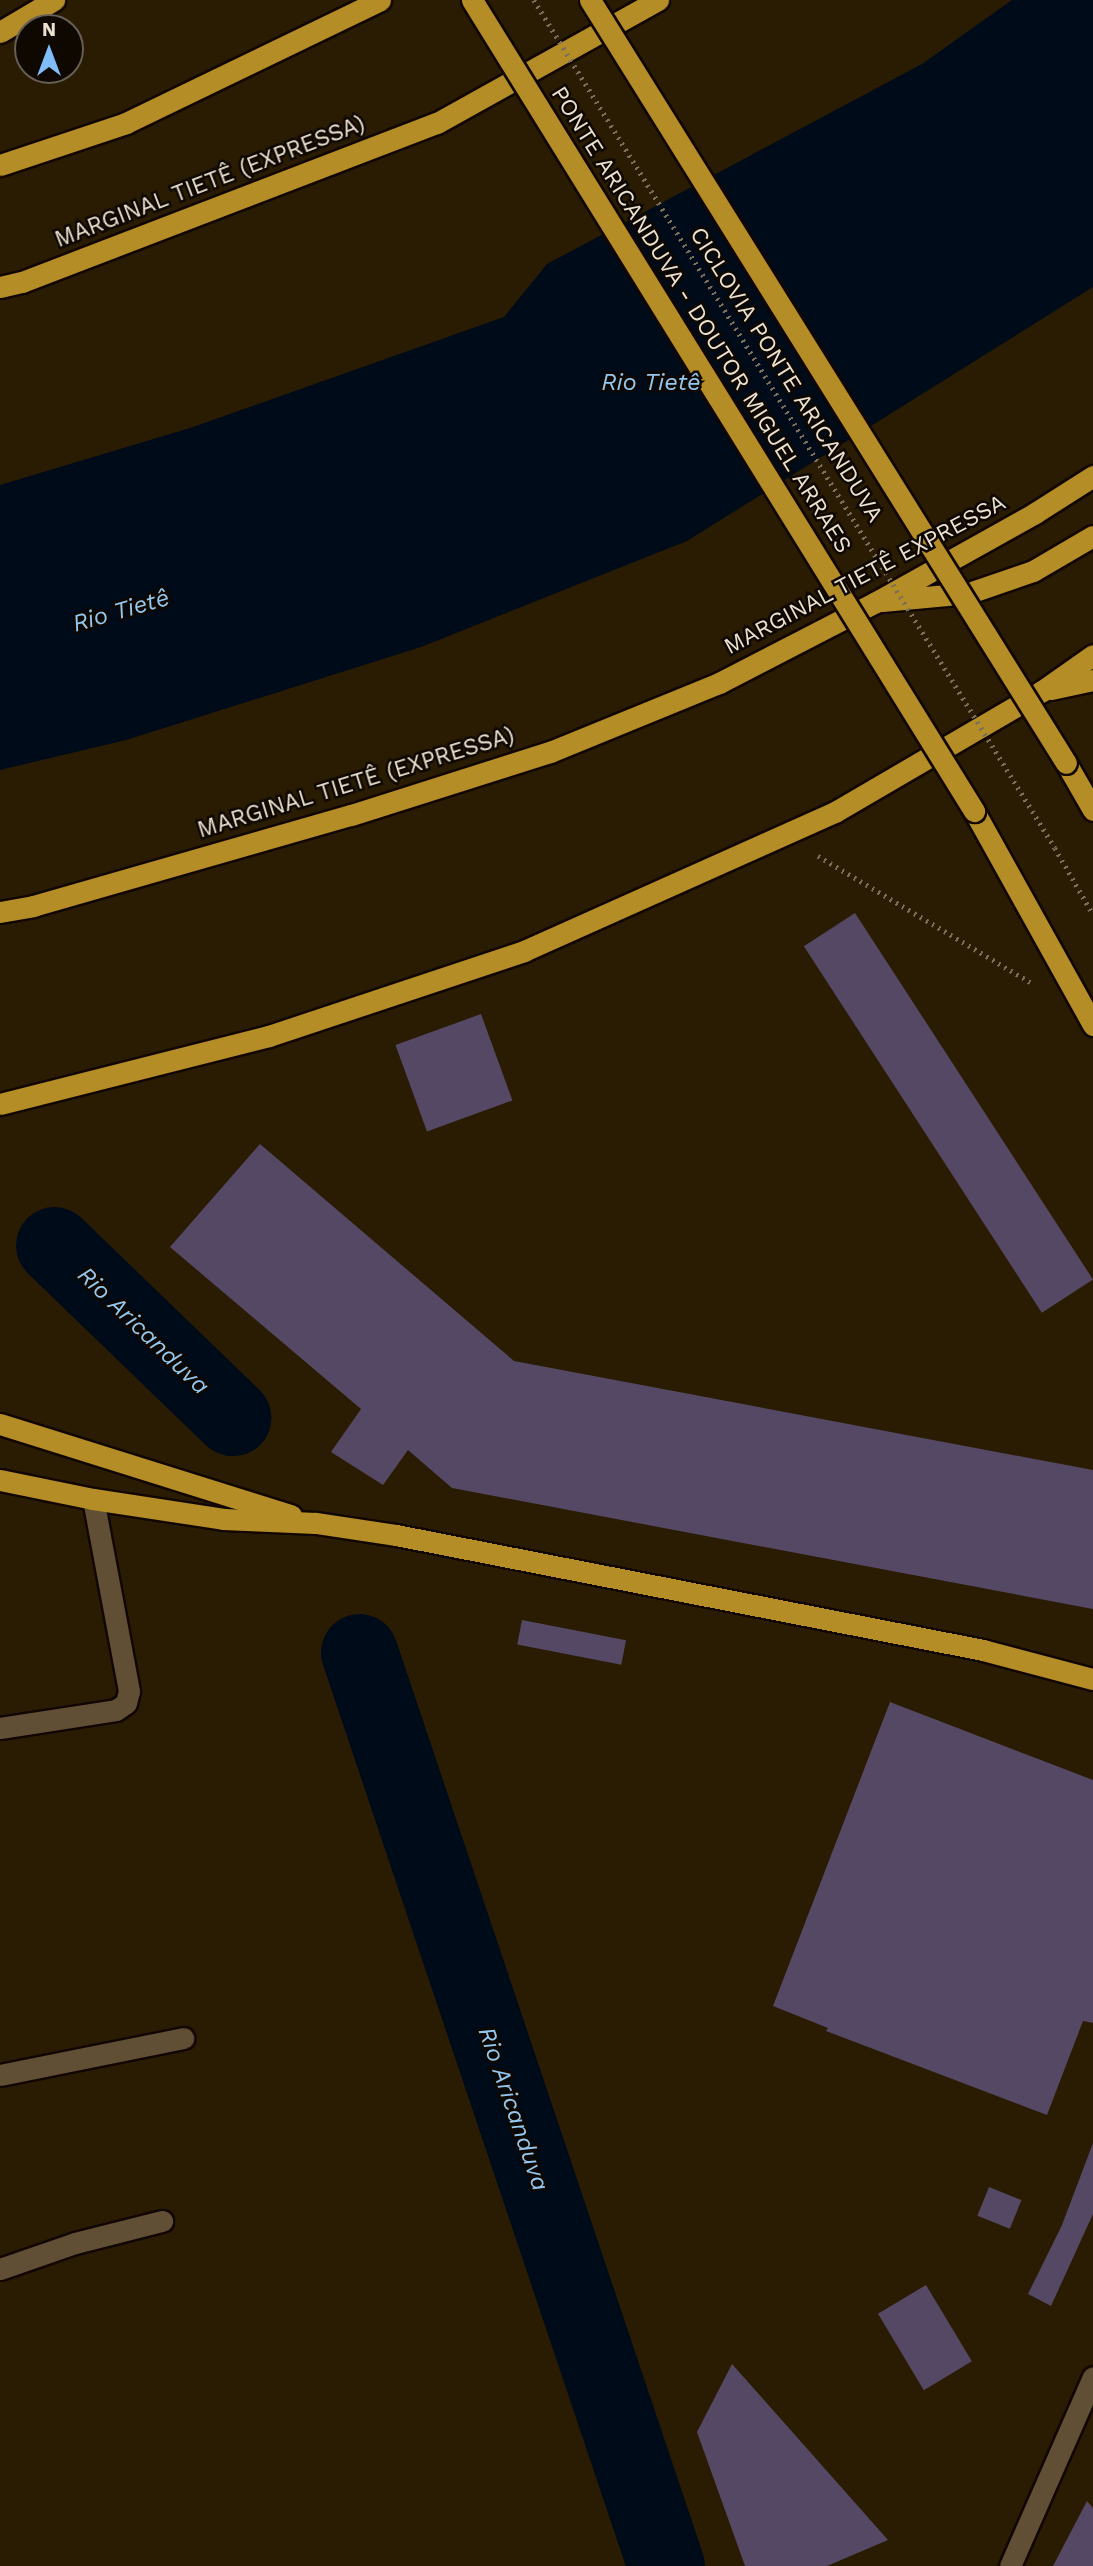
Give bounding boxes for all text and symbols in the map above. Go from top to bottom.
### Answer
north arrow [14,14,84,84]
text: N [42,18,56,41]
street label: PONTE ARICANDUVA - DOUTOR MIGUEL ARRAES [544,80,858,560]
street label: MARGINAL TIETÊ (EXPRESSA) [50,110,370,254]
street label: CICLOVIA PONTE ARICANDUVA [683,222,889,528]
water label: Rio Tietê [601,369,701,397]
street label: MARGINAL TIETÊ EXPRESSA [719,489,1011,661]
water label: Rio Tietê [69,583,173,639]
street label: MARGINAL TIETÊ (EXPRESSA) [194,721,518,845]
water label: Rio Aricanduva [71,1261,215,1401]
water label: Rio Aricanduva [471,2023,555,2195]

